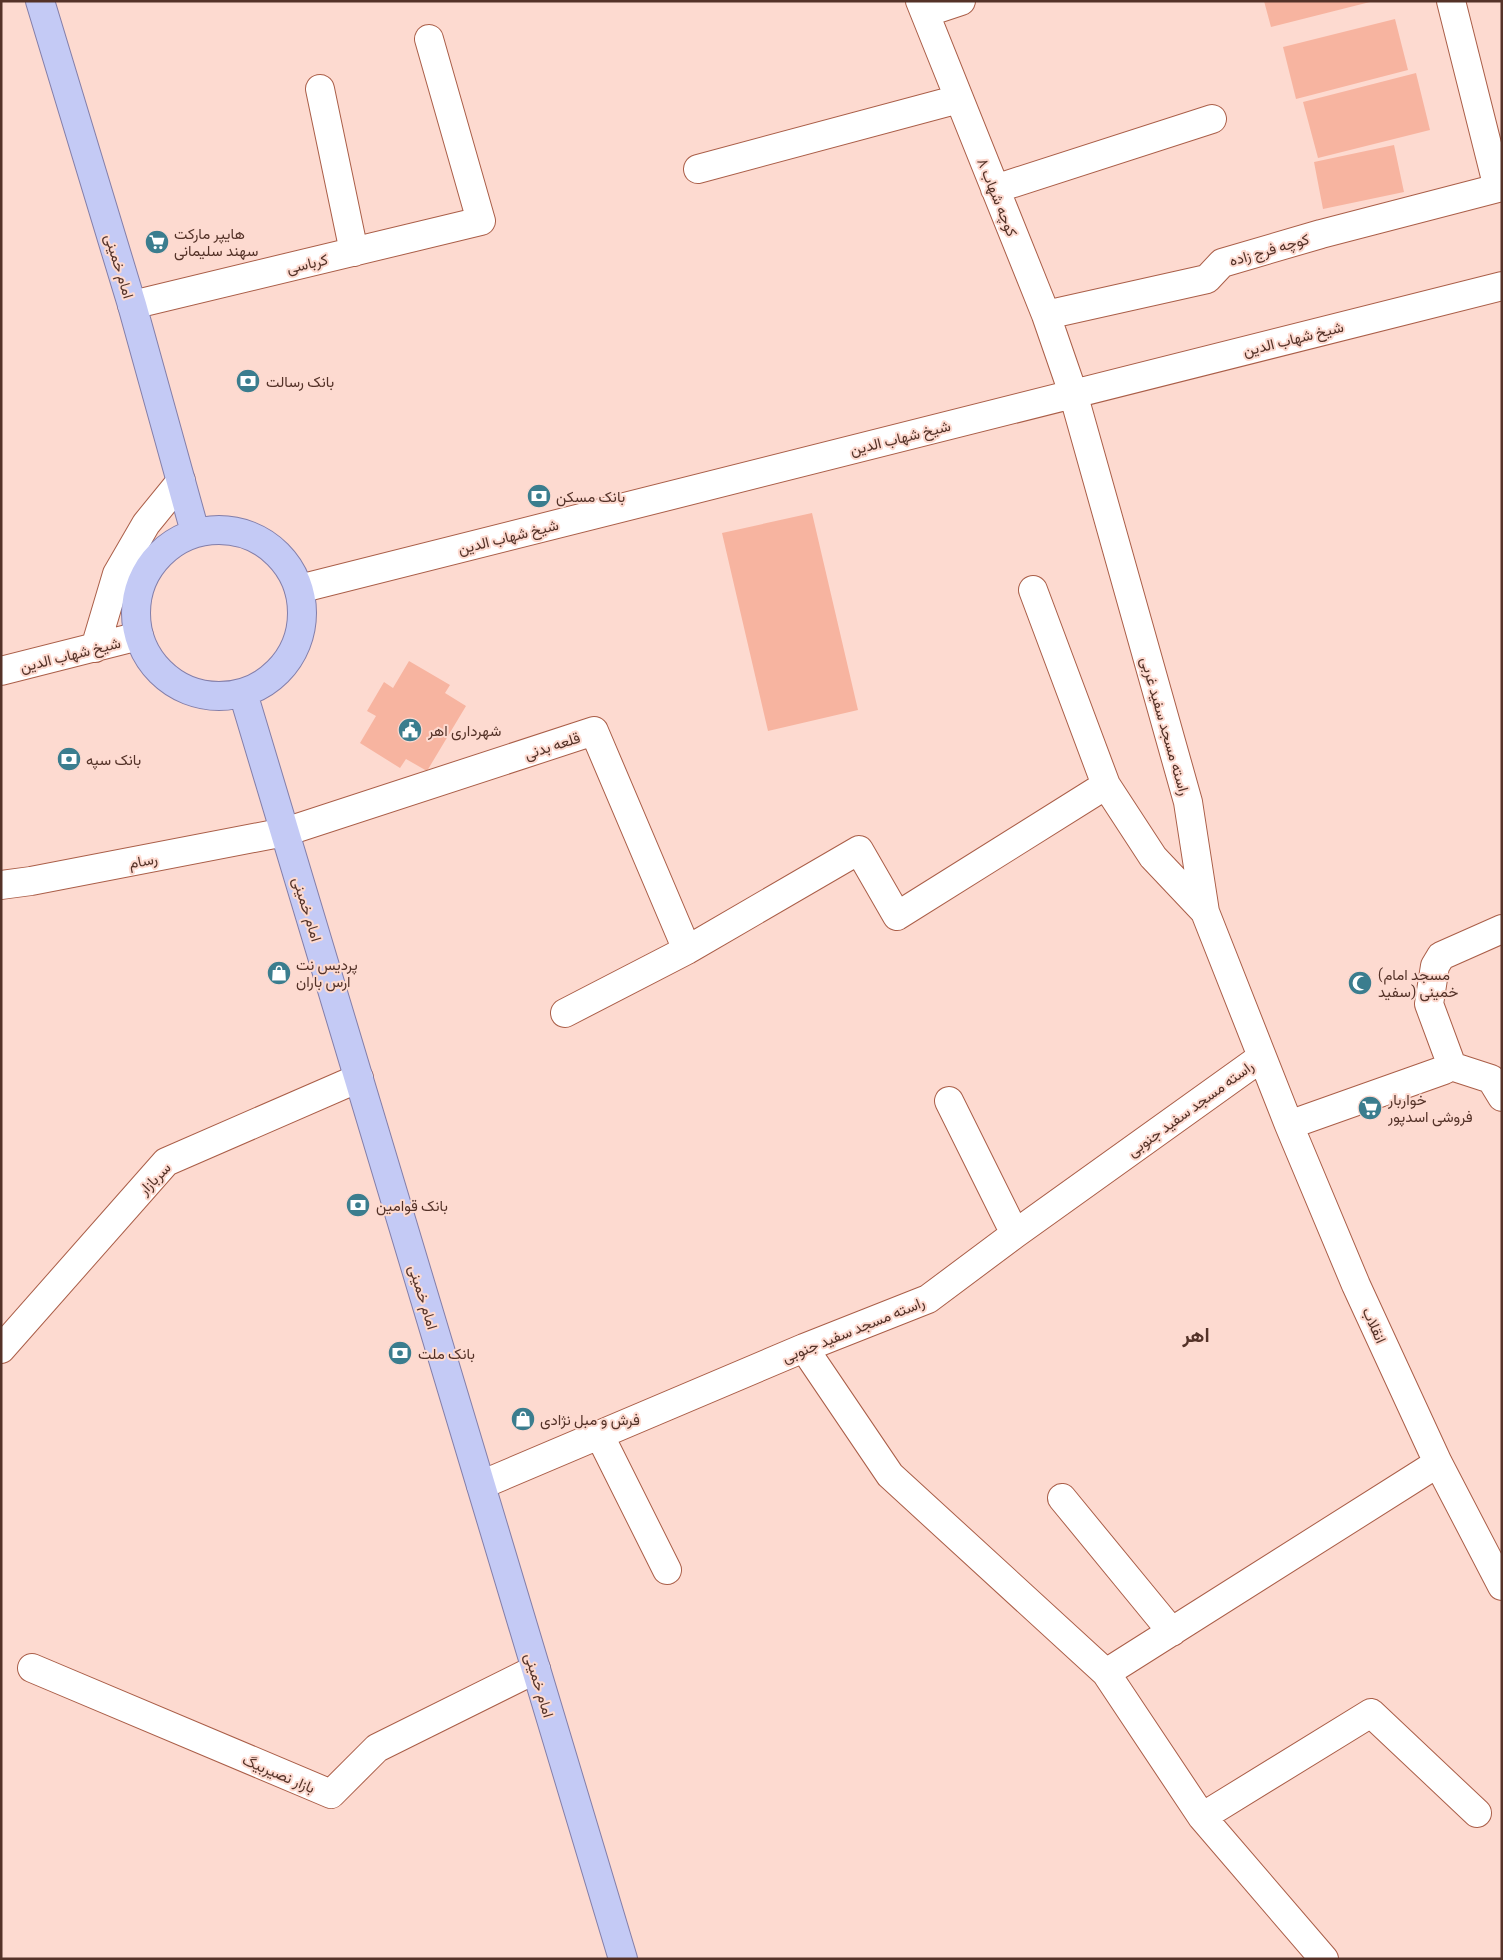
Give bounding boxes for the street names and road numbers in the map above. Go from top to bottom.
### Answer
street label: کوچه شهاب ۸ [972,155,1022,240]
street label: کوچه فرج زاده [1227,229,1312,272]
street label: امام خمینی [100,232,138,301]
street label: کرباسی [285,249,330,278]
street label: شیخ شهاب الدین [1241,317,1346,362]
street label: شیخ شهاب الدین [848,416,953,461]
street label: شیخ شهاب الدین [456,515,561,560]
street label: شیخ شهاب الدین [18,633,123,678]
street label: راسته مسجد سفید غربی [1136,655,1194,798]
street label: قلعه بدنی [522,727,583,764]
street label: رسام [127,848,159,874]
street label: امام خمینی [288,875,326,944]
street label: راسته مسجد سفید جنوبی [1123,1056,1258,1162]
street label: سربازار [134,1158,175,1199]
street label: امام خمینی [404,1263,442,1332]
street label: راسته مسجد سفید جنوبی [779,1292,928,1368]
street label: انقلاب [1358,1304,1391,1346]
street label: امام خمینی [520,1651,558,1720]
street label: بازار نصیربیگ [240,1750,318,1797]

